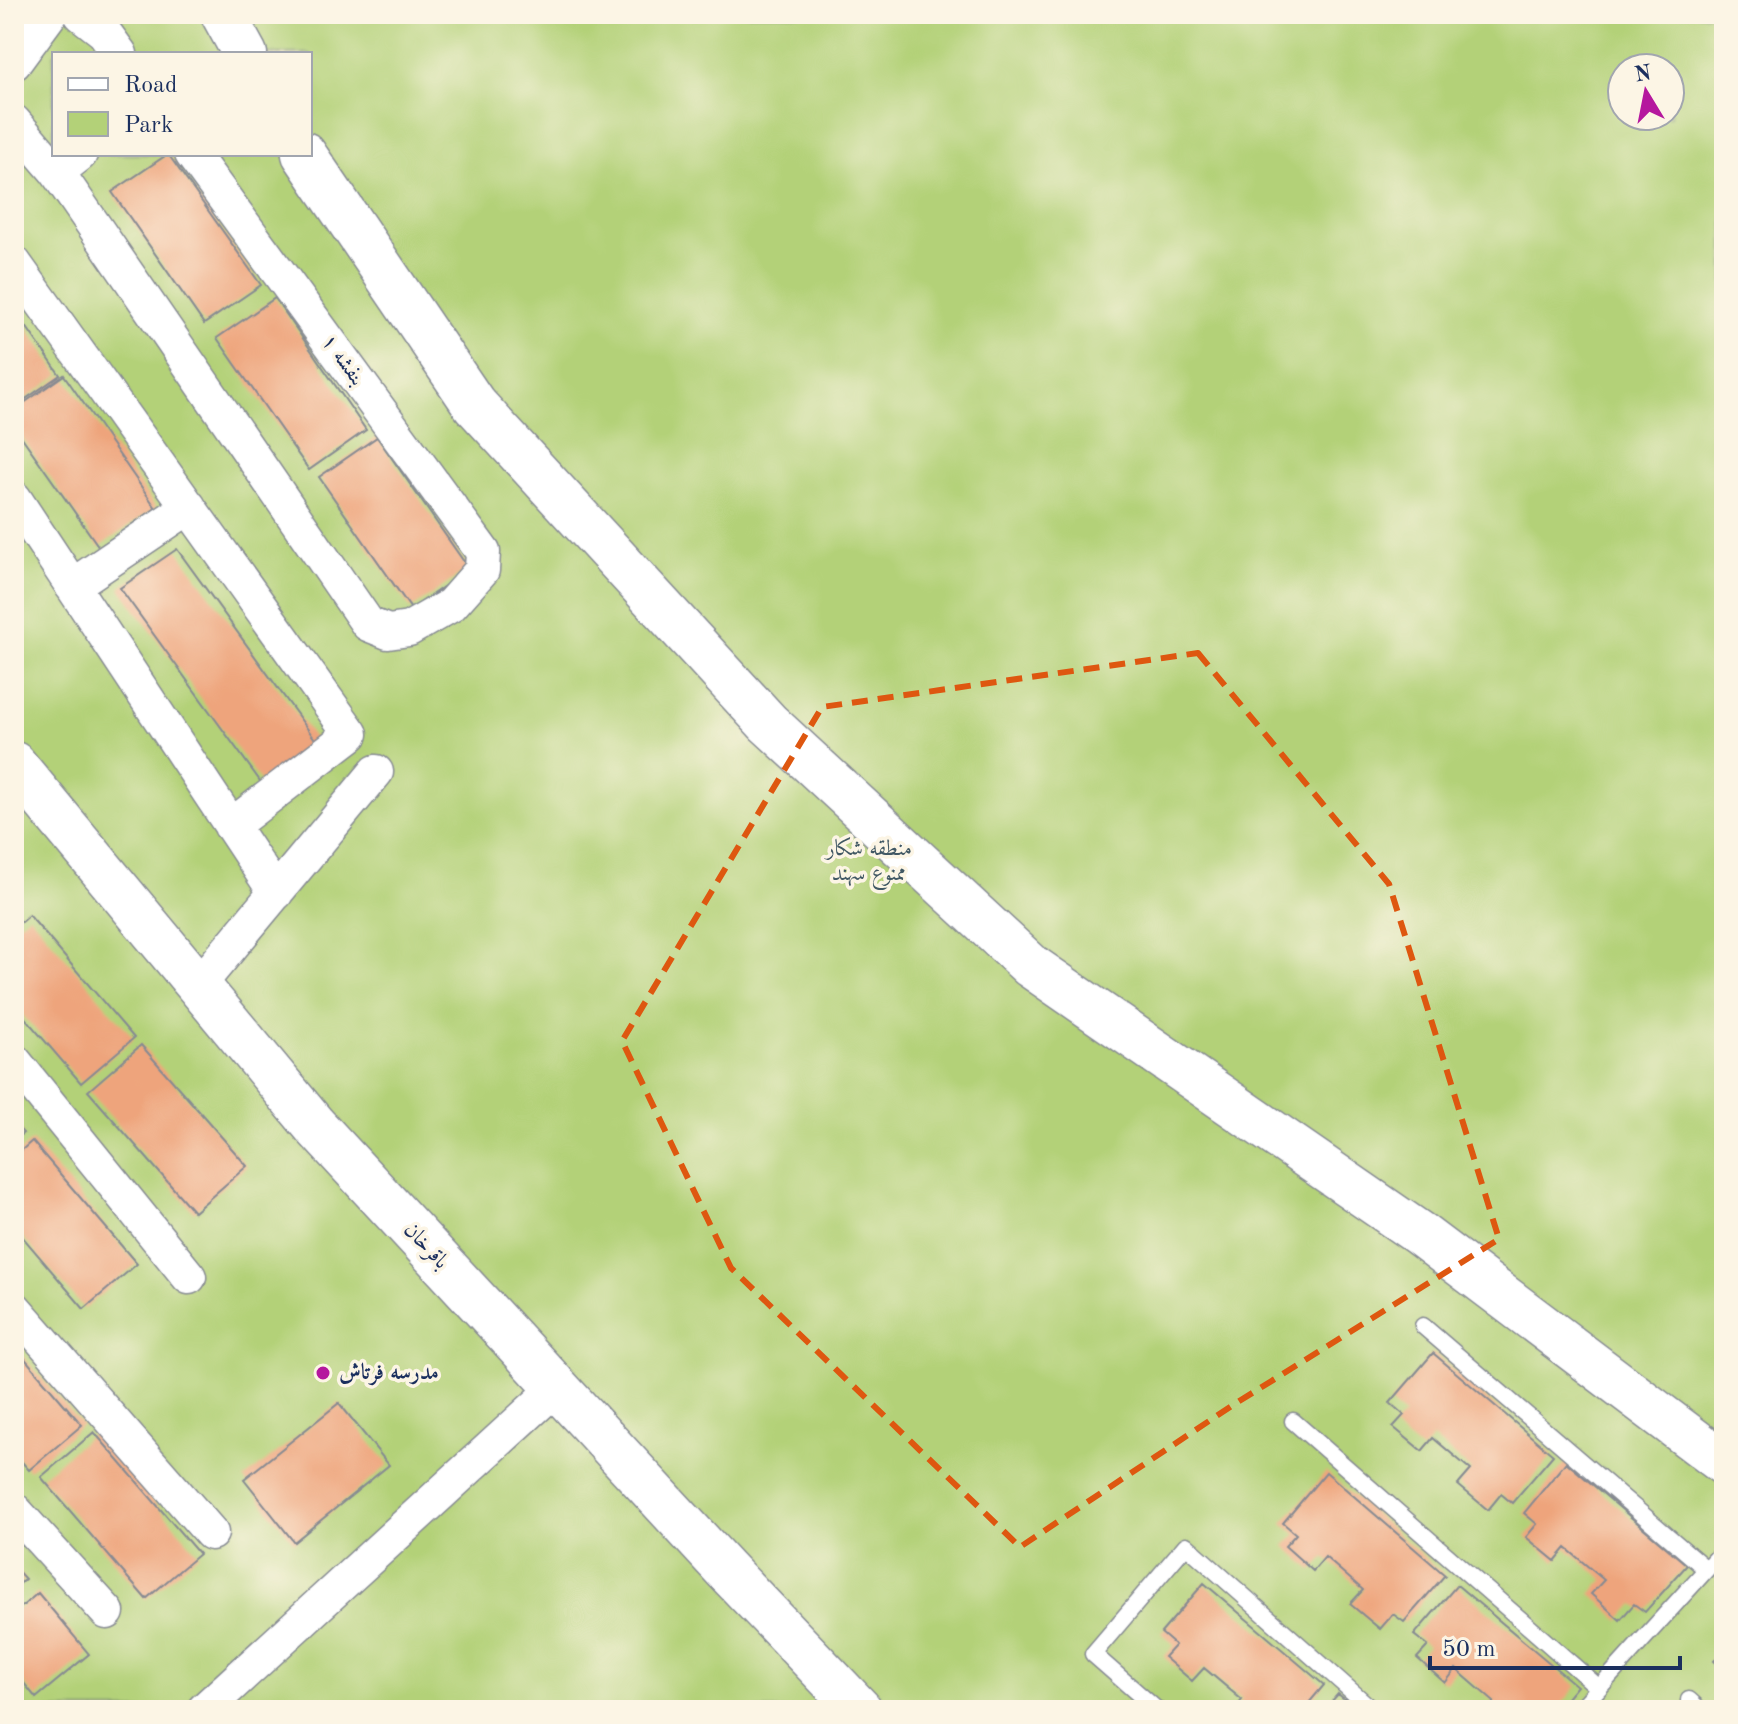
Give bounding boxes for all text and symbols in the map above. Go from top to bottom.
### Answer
legend [52,52,312,156]
north arrow [1606,52,1686,132]
text: N [1633,62,1653,87]
text: Road [124,74,177,98]
text: Park [124,114,173,138]
street label: بنفشه ۱ [316,330,369,390]
park label: منطقه شکار ممنوع سهند [824,836,912,891]
street label: باقرخان [398,1219,453,1275]
place label: مدرسه فرتاش [339,1361,439,1386]
marker: مدرسه فرتاش [314,1364,332,1382]
scale bar [1430,1620,1680,1670]
text: 50 m [1442,1638,1496,1662]

